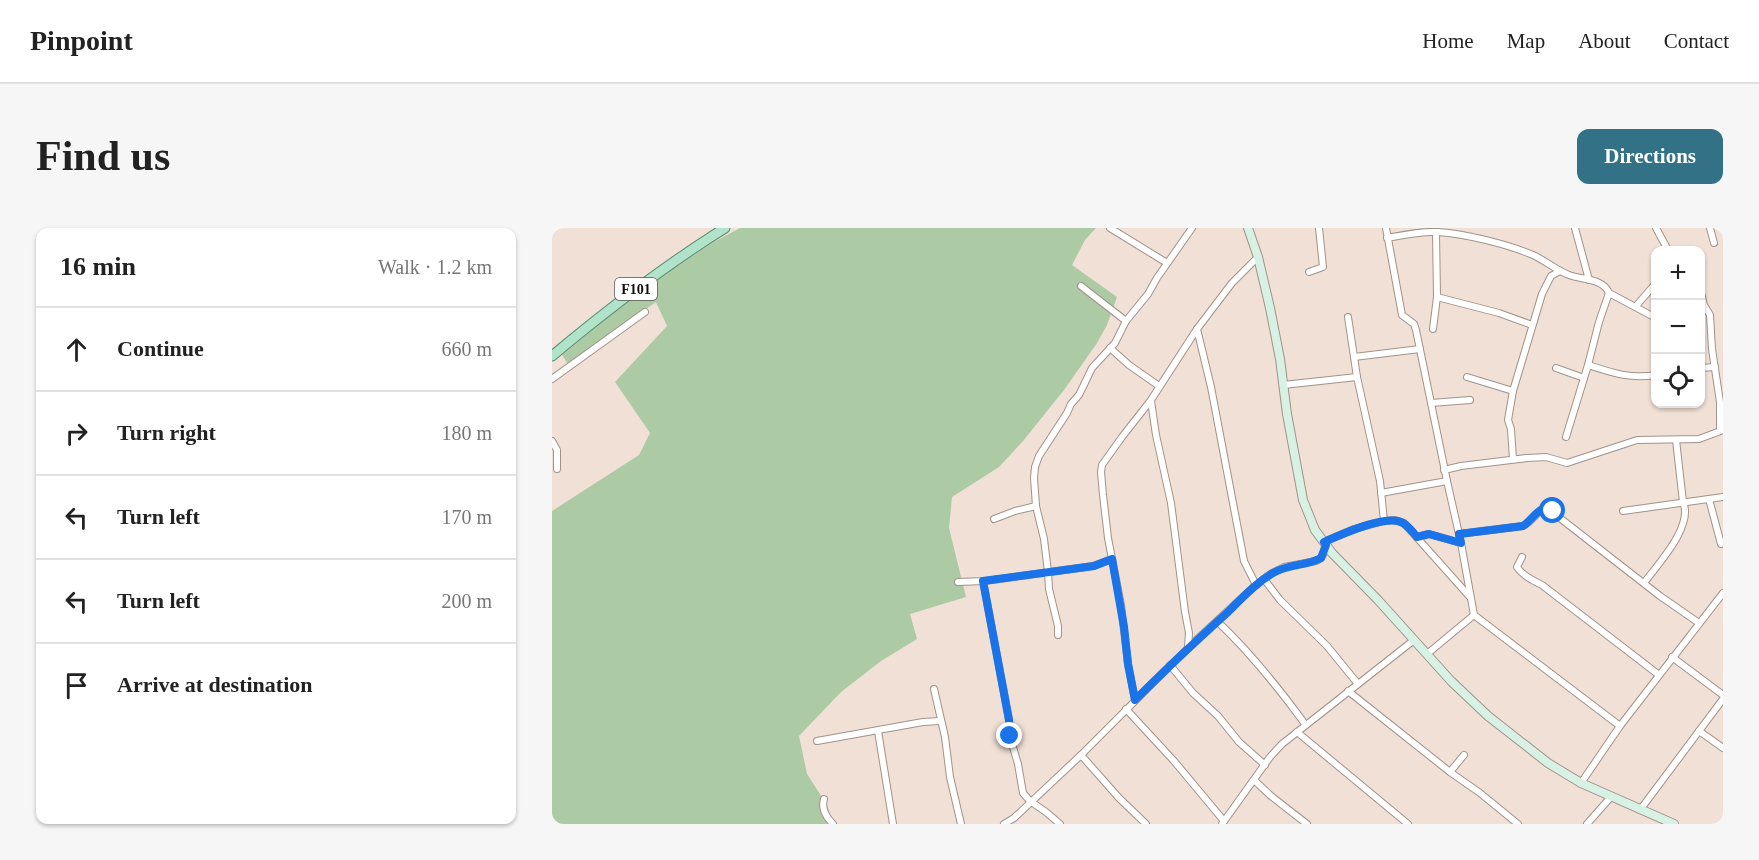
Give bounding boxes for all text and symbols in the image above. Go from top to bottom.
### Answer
text: Pinpoint [30,25,133,56]
text: Home [1422,29,1474,53]
text: Map [1507,29,1545,53]
text: About [1578,29,1631,53]
text: Contact [1664,29,1729,53]
button: Directions [1577,129,1723,184]
text: Find us [36,133,170,179]
map controls [1651,246,1705,408]
button: + [1651,246,1705,300]
text: 16 min [60,252,136,281]
text: Walk · 1.2 km [378,256,492,278]
road number: F101 [615,278,657,300]
button: − [1651,300,1705,354]
icon: ahead [60,333,93,366]
text: Continue [117,336,204,361]
text: 660 m [441,338,492,360]
button: locate [1651,354,1705,408]
icon: right [60,417,93,450]
text: Turn right [117,420,216,445]
text: 180 m [441,422,492,444]
route start [1539,497,1565,523]
icon: left [60,501,93,534]
text: Turn left [117,504,200,529]
text: 170 m [441,506,492,528]
icon: left [60,585,93,618]
text: Turn left [117,588,200,613]
text: 200 m [441,590,492,612]
icon: arrive [60,669,93,702]
text: Arrive at destination [117,672,313,697]
route end [996,722,1022,748]

